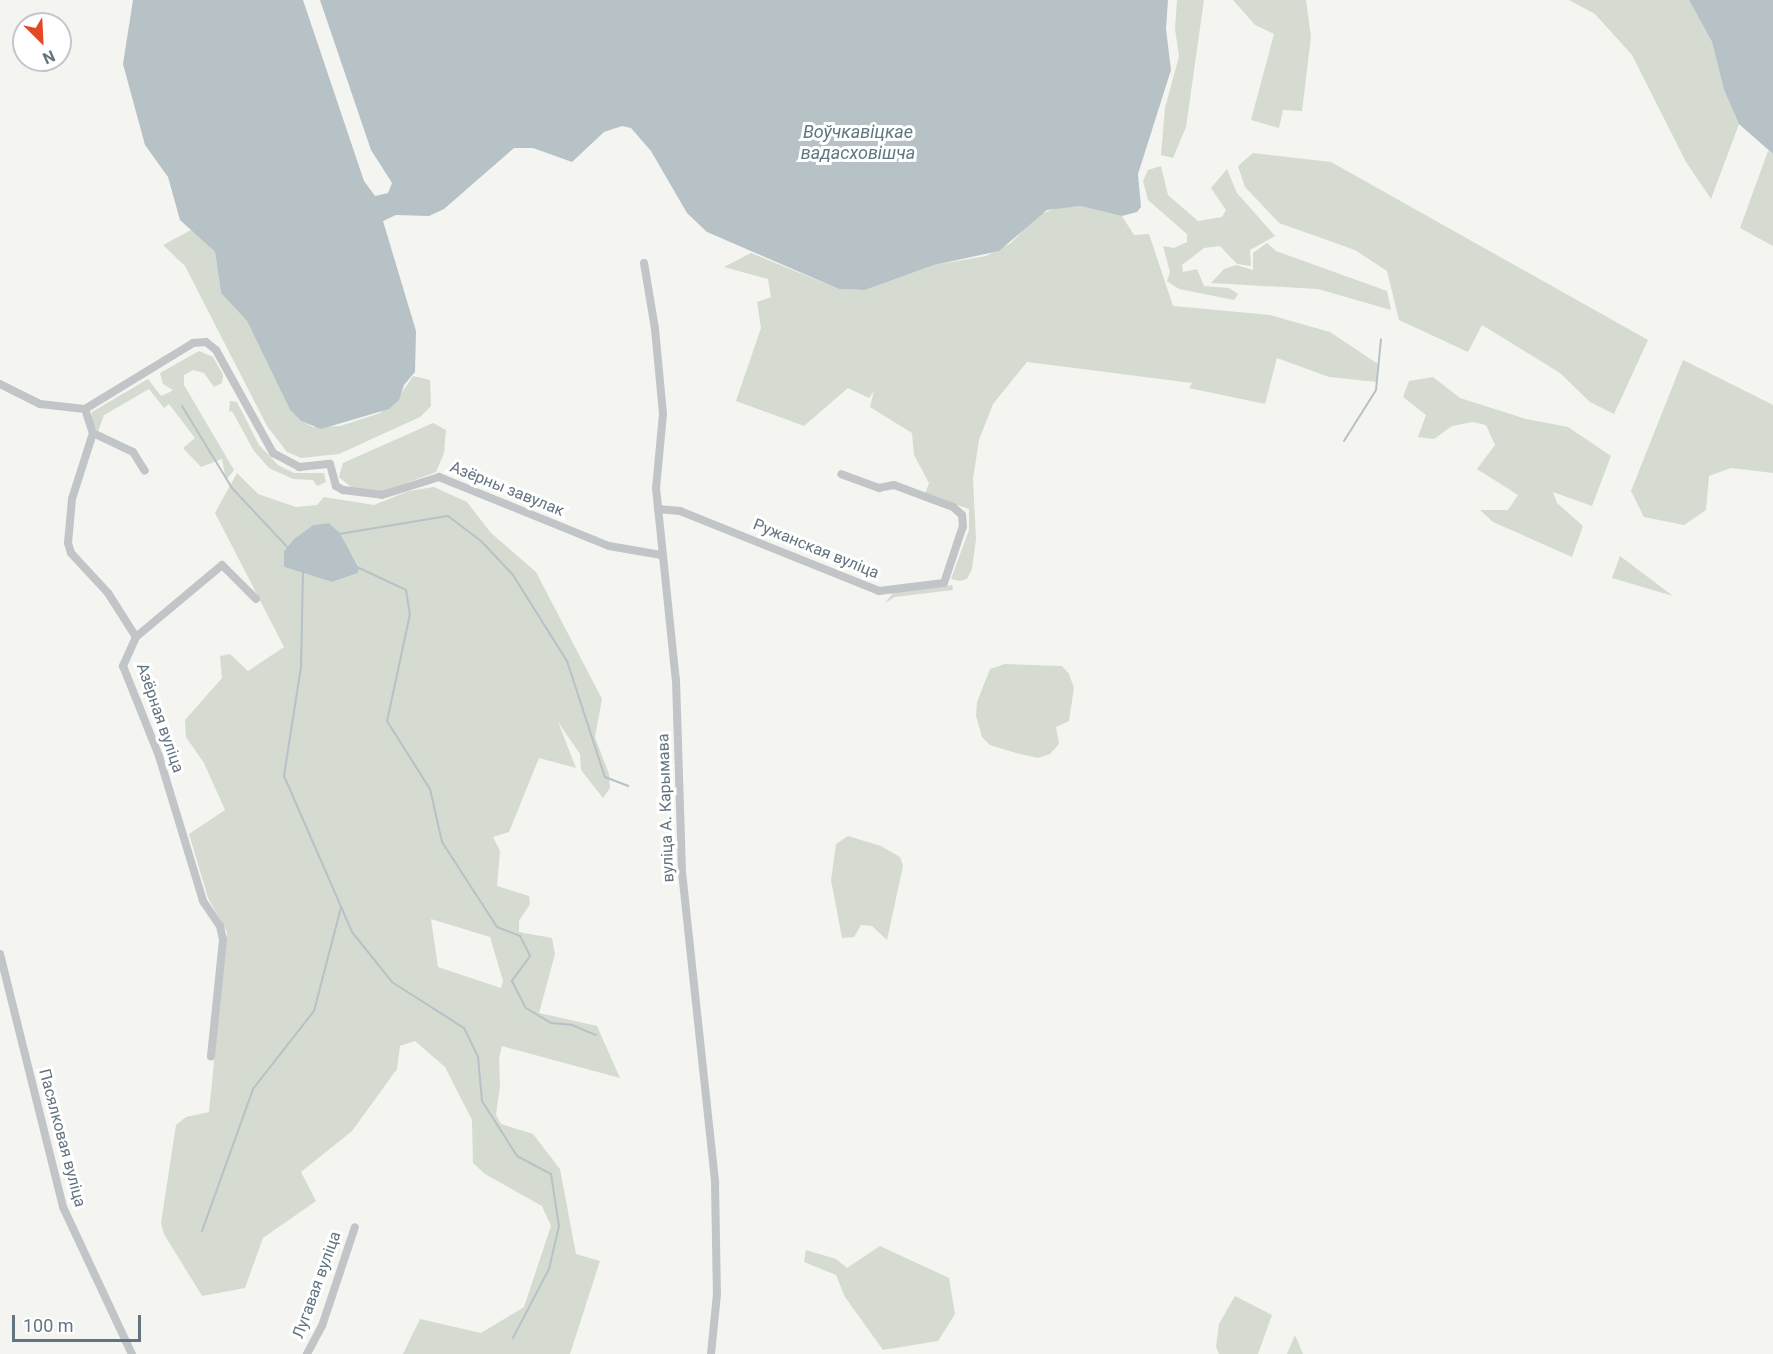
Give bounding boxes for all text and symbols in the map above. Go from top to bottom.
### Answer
north arrow [12,12,72,72]
text: N [40,46,58,68]
water label: Воўчкавіцкае вадасховішча [801,122,915,164]
street label: Азёрны завулак [447,457,567,521]
street label: Ружанская вуліца [750,515,882,583]
street label: Азёрная вуліца [132,661,188,775]
street label: вуліца А. Карымава [654,733,678,883]
street label: Пасялковая вуліца [34,1067,90,1209]
street label: Лугавая вуліца [289,1229,345,1341]
scale bar [15,1303,144,1341]
text: 100 m [23,1315,74,1336]

